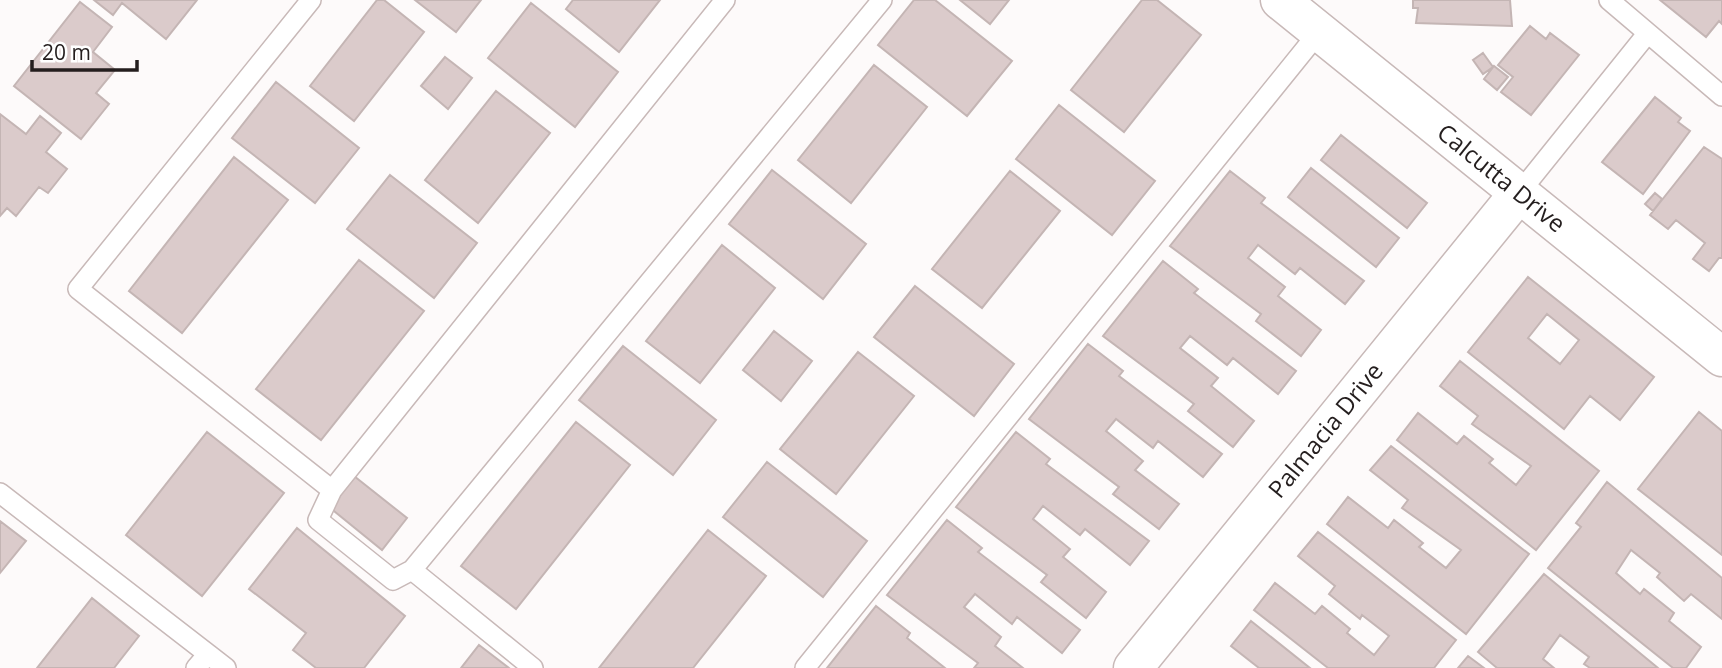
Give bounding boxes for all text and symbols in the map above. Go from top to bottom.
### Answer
scale bar [32,28,136,72]
text: 20 m [42,38,91,66]
street label: Calcutta Drive [1431,115,1573,239]
street label: Palmacia Drive [1260,355,1390,504]

